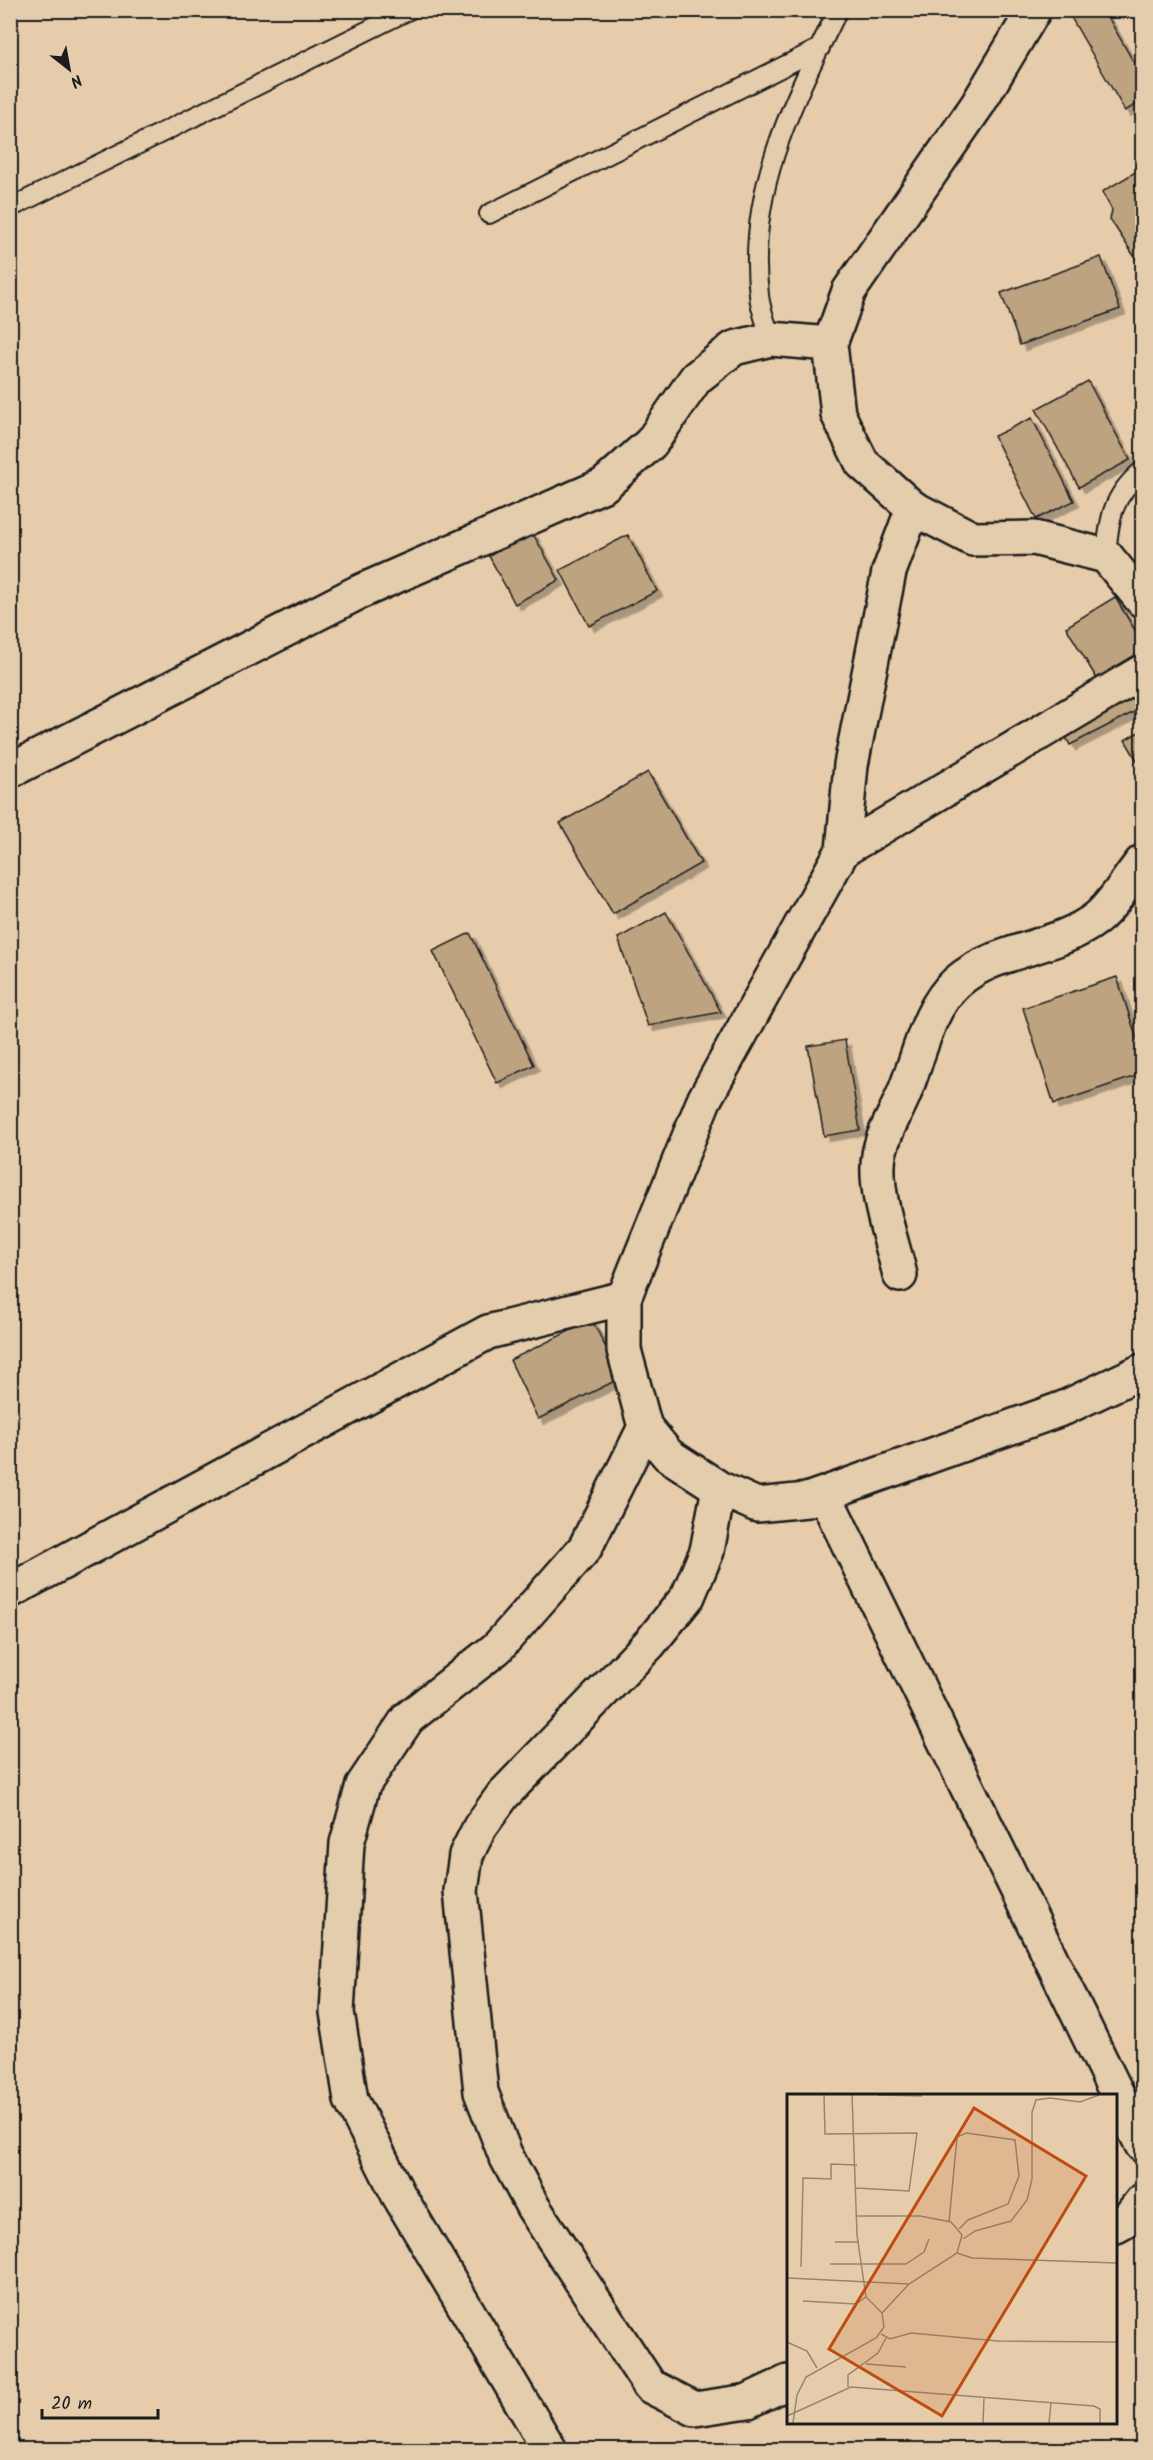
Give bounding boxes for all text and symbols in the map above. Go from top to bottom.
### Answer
north arrow [39,39,99,99]
text: N [65,67,87,94]
inset map [787,2094,1117,2424]
scale bar [42,2382,158,2420]
text: 20 m [51,2390,92,2419]

